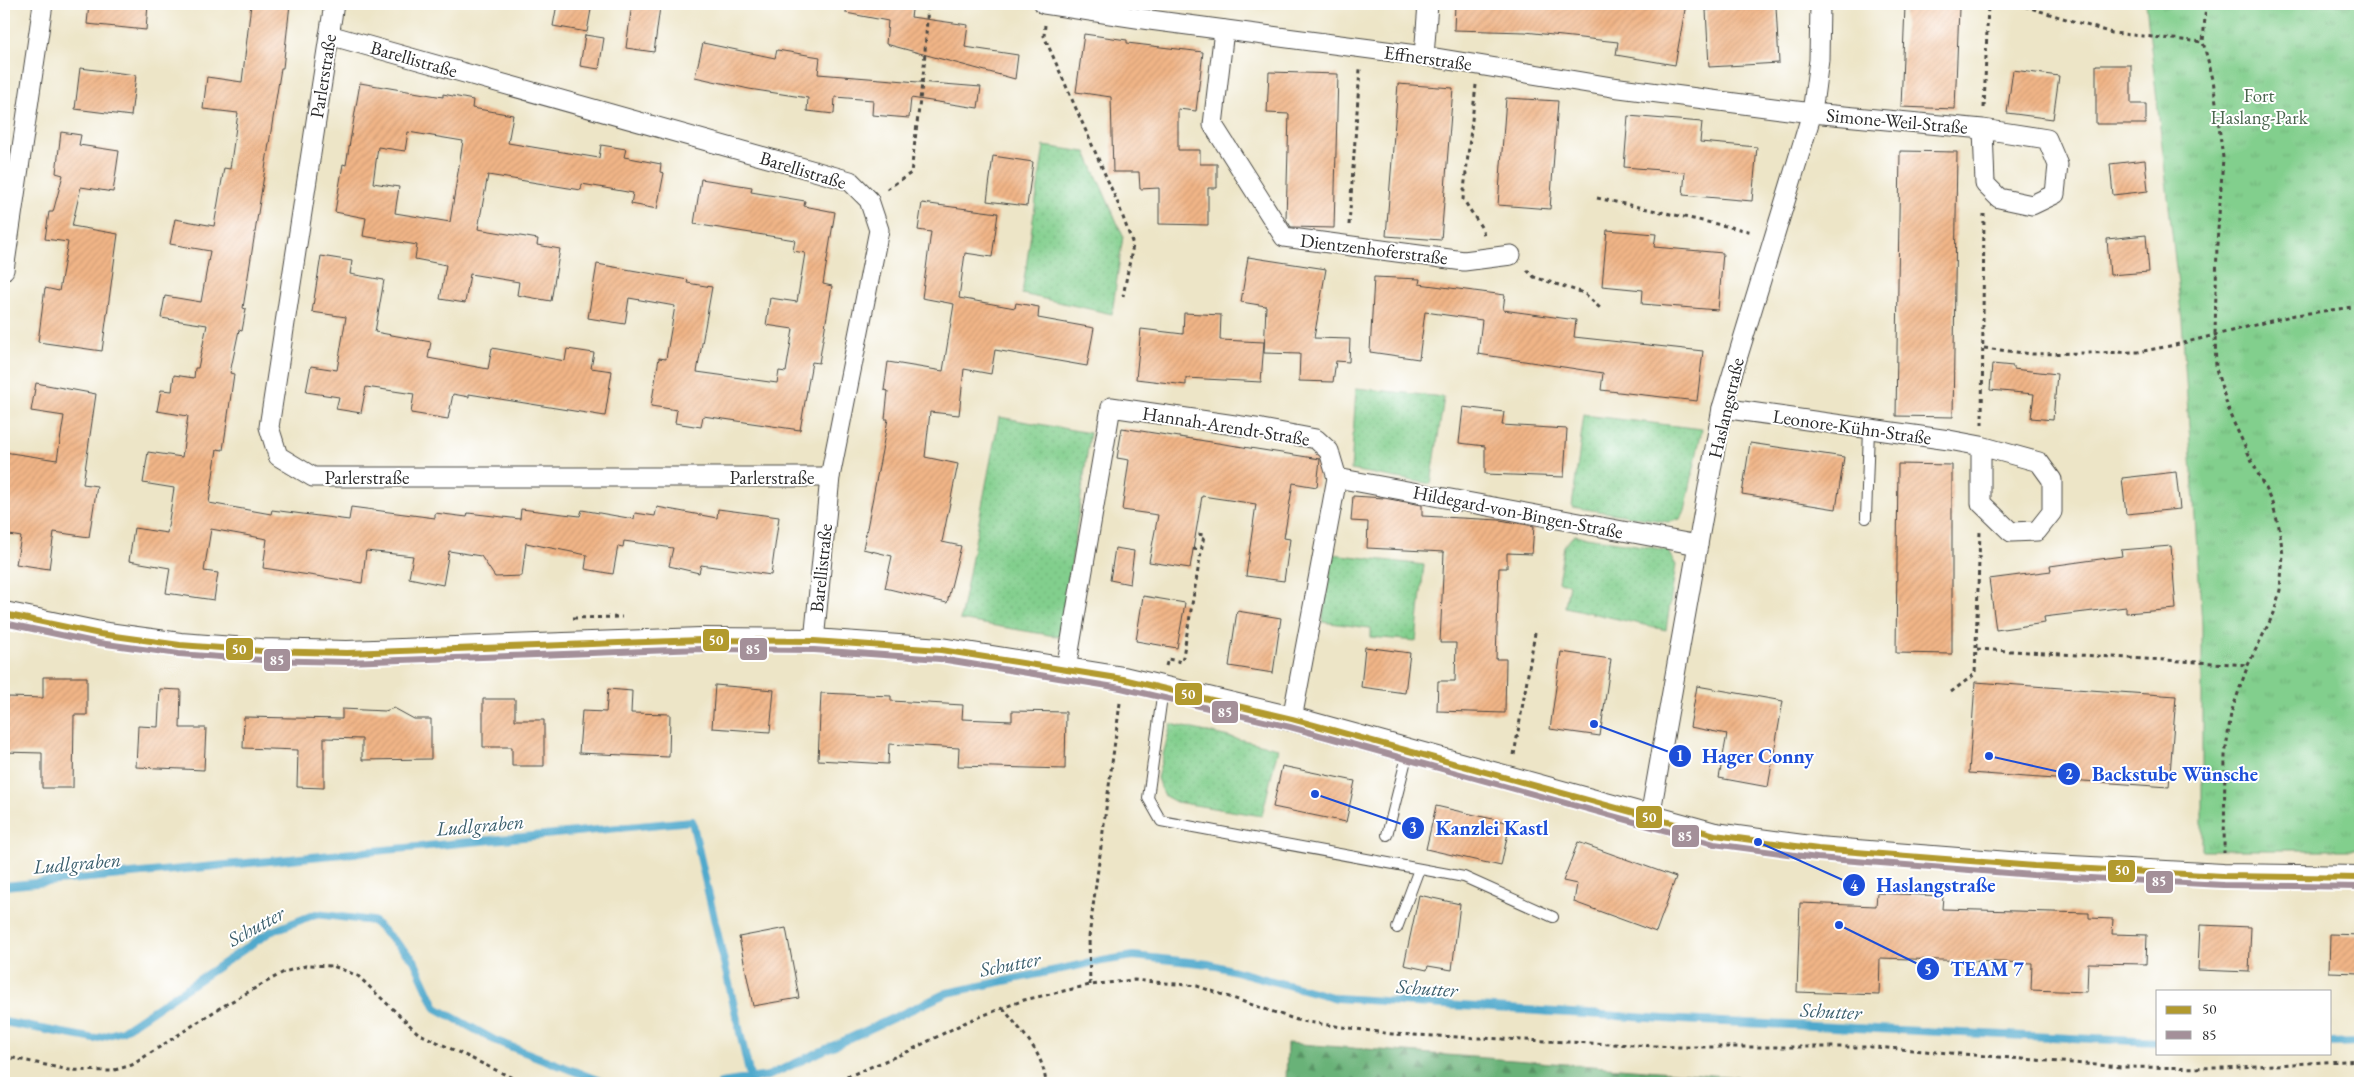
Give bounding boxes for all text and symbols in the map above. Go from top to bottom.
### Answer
street label: Parlerstraße [304,32,342,120]
street label: Barellistraße [368,35,460,83]
street label: Effnerstraße [1382,39,1474,77]
park label: Fort Haslang-Park [2210,83,2309,130]
street label: Simone-Weil-Straße [1825,102,1969,140]
street label: Barellistraße [757,145,849,195]
street label: Dientzenhoferstraße [1299,228,1449,270]
street label: Haslangstraße [1702,355,1750,461]
street label: Hannah-Arendt-Straße [1141,400,1311,452]
street label: Leonore-Kühn-Straße [1771,404,1933,450]
street label: Parlerstraße [325,465,409,490]
street label: Parlerstraße [730,465,814,490]
street label: Hildegard-von-Bingen-Straße [1411,479,1625,545]
street label: Barellistraße [804,522,838,614]
line badge: 50 [702,628,730,652]
text: 50 [709,631,724,649]
line badge: 50 [225,637,254,661]
line badge: 85 [739,637,768,661]
text: 50 [232,640,247,658]
text: 85 [746,640,760,658]
line badge: 85 [263,648,291,672]
text: 85 [270,651,284,669]
line badge: 50 [1174,682,1203,706]
text: 50 [1181,685,1196,703]
line badge: 85 [1211,700,1239,724]
text: 85 [1218,703,1232,721]
callout: Hager Conny [1668,739,1824,774]
text: Hager Conny [1702,743,1814,769]
text: 1 [1676,746,1684,765]
callout: Backstube Wünsche [2057,756,2268,791]
text: Backstube Wünsche [2092,761,2258,787]
text: 2 [2065,764,2073,783]
line badge: 50 [1635,805,1663,829]
water label: Ludlgraben [434,808,525,842]
text: 50 [1642,808,1657,826]
callout: Kanzlei Kastl [1401,810,1559,845]
text: Kanzlei Kastl [1436,815,1549,841]
text: 3 [1409,818,1417,837]
line badge: 85 [1671,824,1700,848]
text: 85 [1678,827,1692,845]
water label: Ludlgraben [31,846,122,880]
line badge: 50 [2107,859,2136,883]
text: 50 [2115,861,2130,879]
callout: Haslangstraße [1842,868,2006,903]
line badge: 85 [2145,870,2174,894]
text: Haslangstraße [1876,872,1996,898]
text: 85 [2152,872,2166,890]
text: 4 [1850,876,1859,895]
water label: Schutter [222,899,290,953]
water label: Schutter [976,945,1044,983]
callout: TEAM 7 [1916,952,2034,987]
text: TEAM 7 [1950,956,2024,982]
text: 5 [1924,960,1932,979]
water label: Schutter [1395,973,1460,1003]
legend [2156,990,2332,1054]
water label: Schutter [1799,996,1864,1026]
text: 50 [2202,999,2216,1018]
text: 85 [2202,1025,2216,1044]

